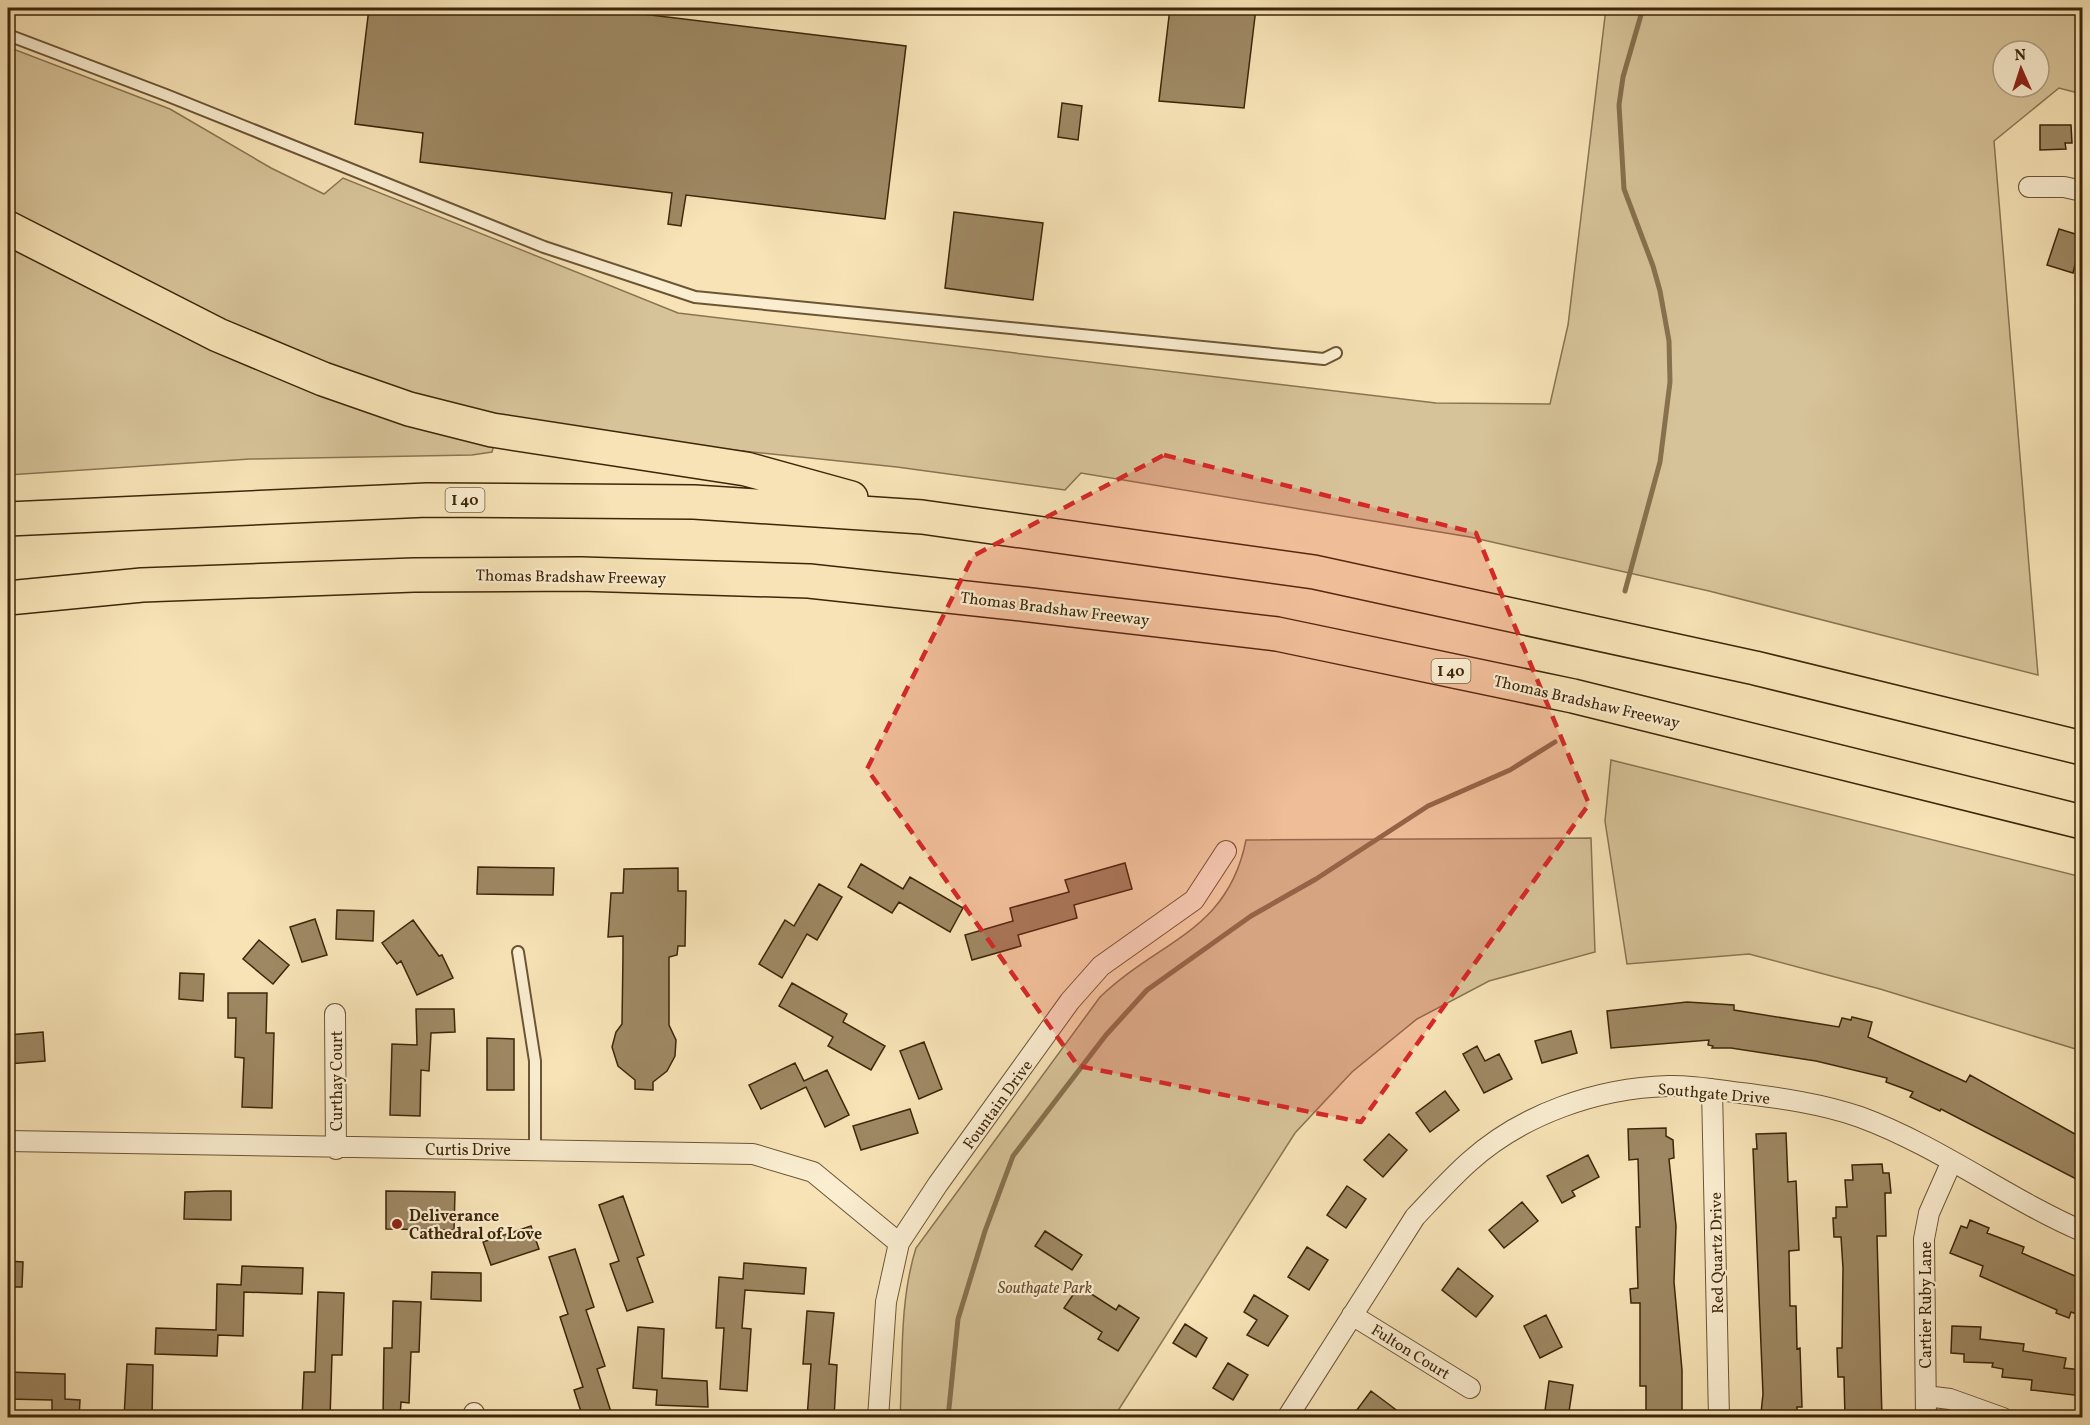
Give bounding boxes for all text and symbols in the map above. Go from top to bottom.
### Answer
north arrow [1991,39,2051,99]
text: N [2014,45,2027,67]
road number: I 40 [446,488,484,512]
street label: Thomas Bradshaw Freeway [475,565,667,591]
street label: Thomas Bradshaw Freeway [959,587,1151,633]
road number: I 40 [1432,659,1470,683]
street label: Thomas Bradshaw Freeway [1491,671,1682,735]
street label: Curthay Court [327,1030,349,1131]
street label: Fountain Drive [959,1056,1039,1154]
street label: Southgate Drive [1657,1079,1771,1111]
street label: Curtis Drive [425,1140,511,1162]
street label: Red Quartz Drive [1706,1192,1730,1314]
place label: Deliverance Cathedral of Love [409,1206,542,1246]
marker: Deliverance Cathedral of Love [390,1217,404,1231]
street label: Cartier Ruby Lane [1916,1241,1938,1369]
park label: Southgate Park [998,1278,1093,1300]
street label: Fulton Court [1366,1320,1454,1386]

